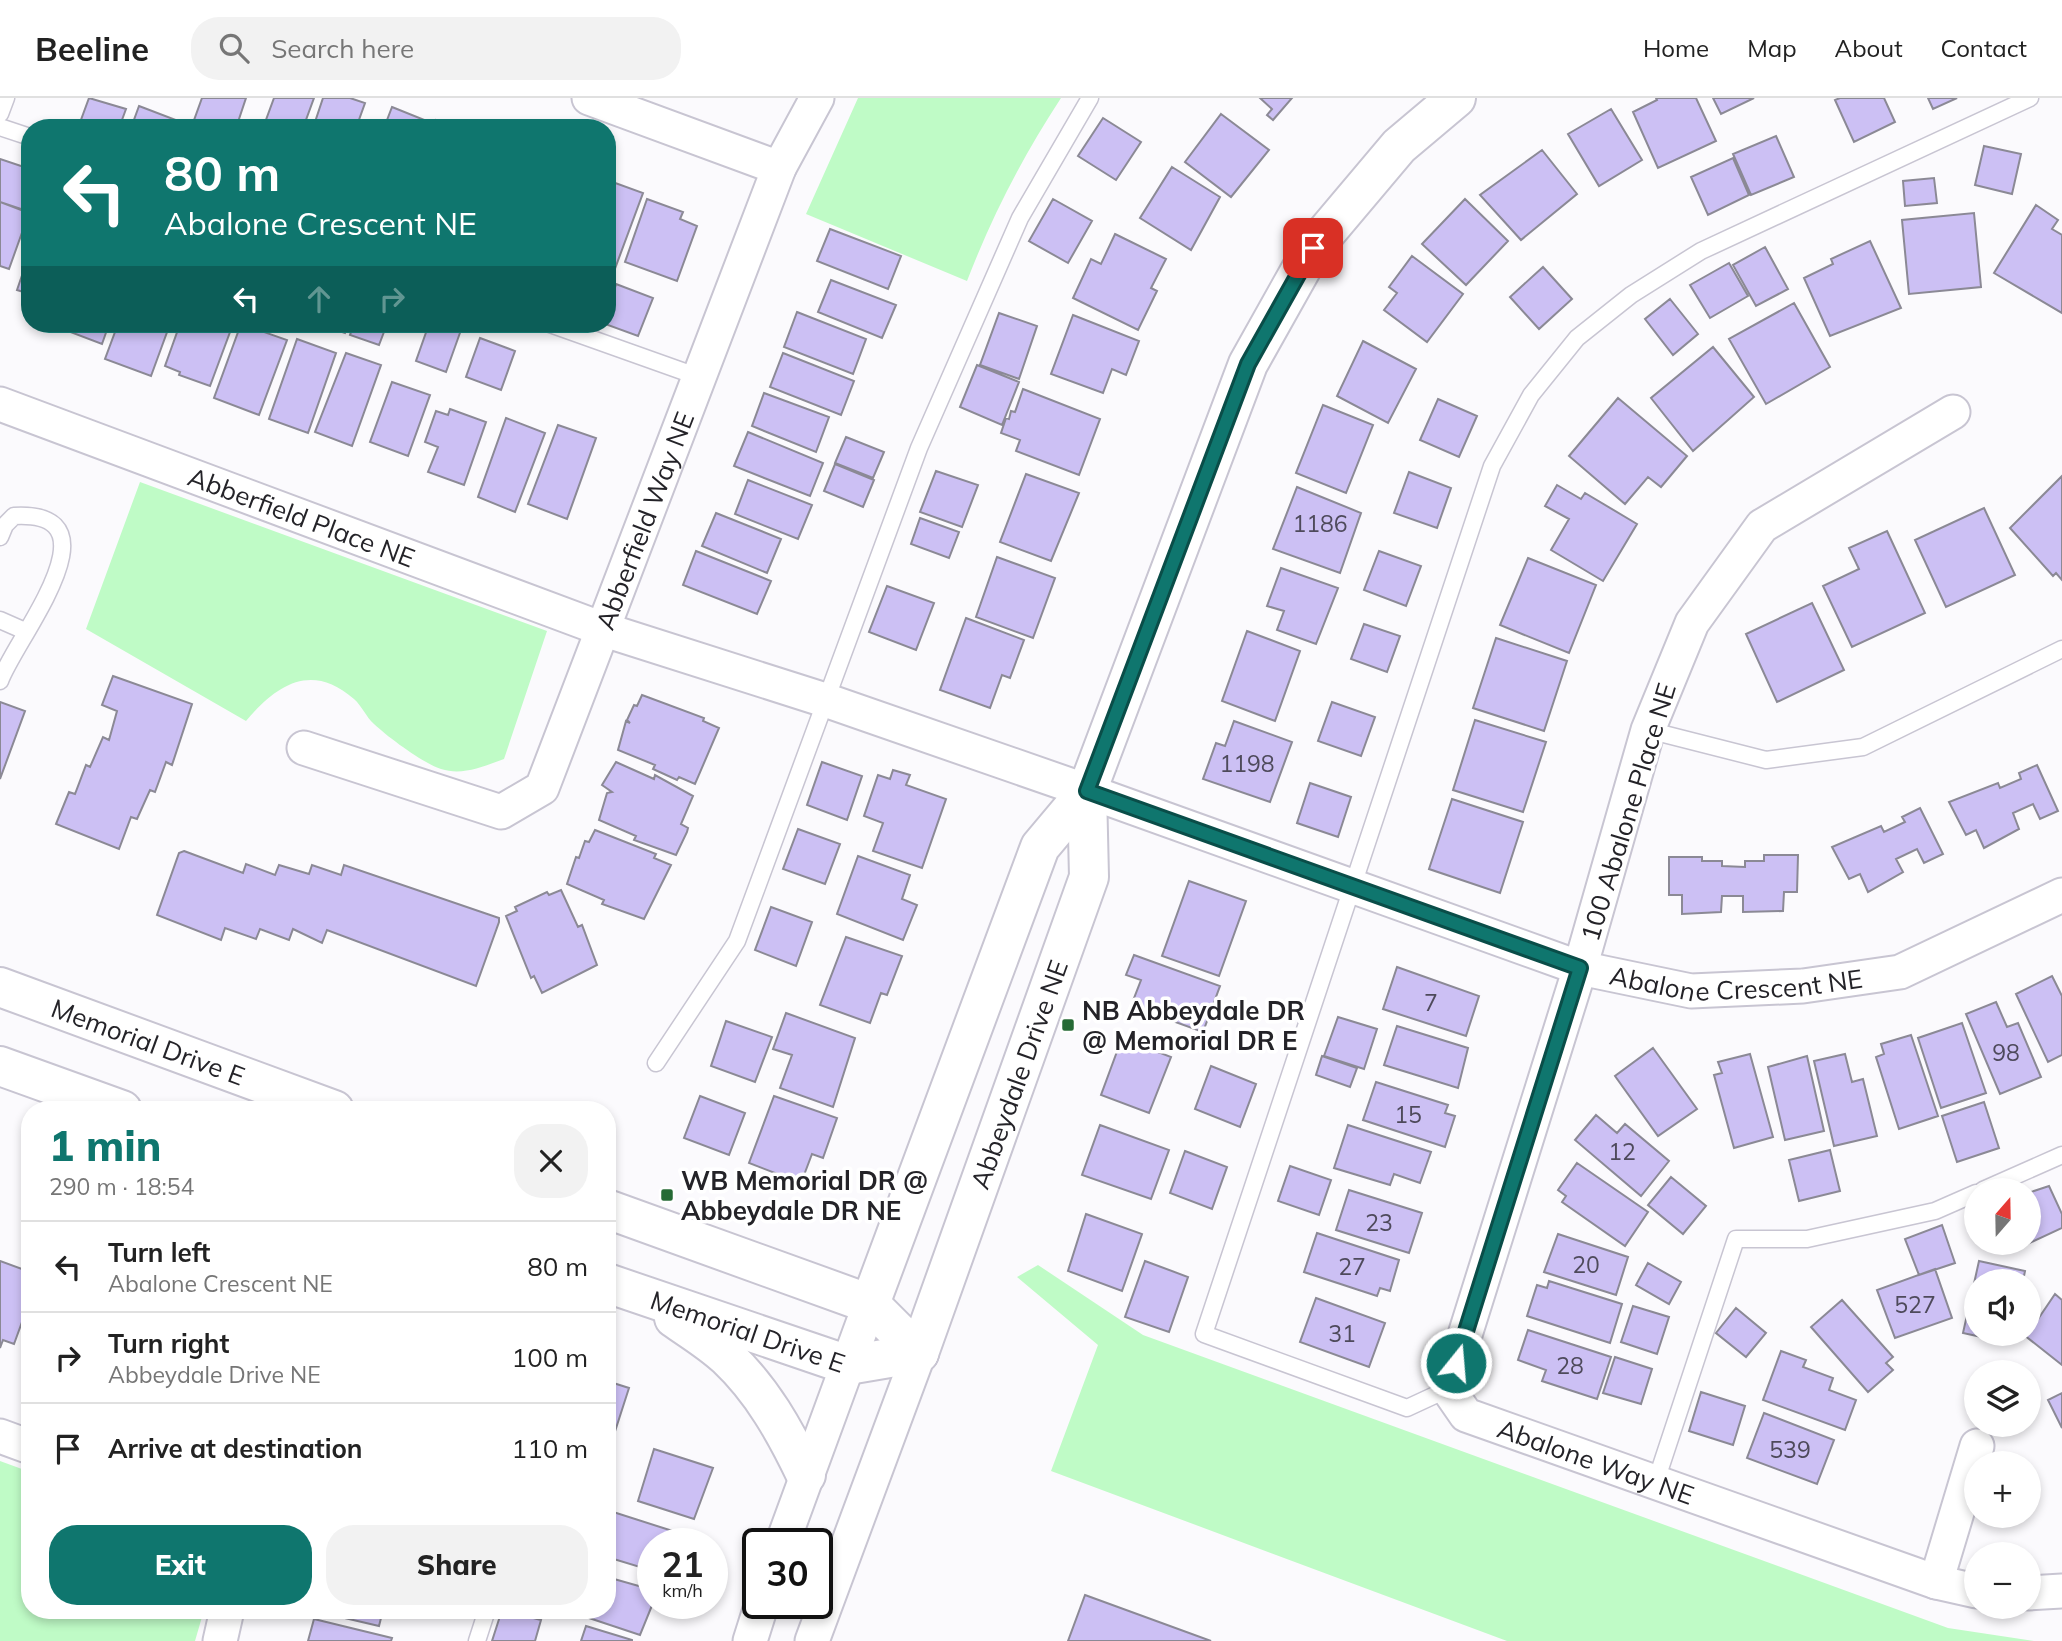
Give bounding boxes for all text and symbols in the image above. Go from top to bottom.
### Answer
search box [191,17,681,80]
text: Beeline [35,28,149,69]
icon: search [215,29,253,67]
text: Search here [271,32,414,65]
text: Home [1643,33,1709,63]
text: Map [1747,33,1797,63]
text: About [1835,33,1903,63]
text: Contact [1941,33,2027,63]
text: 80 m [164,142,280,203]
icon: left [49,147,140,238]
text: Abalone Crescent NE [164,203,477,243]
pin [1283,218,1343,278]
icon: arrive [1294,229,1332,267]
icon: left [227,280,265,318]
icon: ahead [300,280,338,318]
icon: right [373,280,411,318]
street label: Abberfield Way NE [588,407,701,634]
street label: Abberfield Place NE [184,459,420,574]
house number: 1186 [1292,509,1348,538]
street label: 100 Abalone Place NE [1573,679,1683,945]
house number: 1198 [1219,749,1275,778]
street label: Abbeydale Drive NE [963,955,1075,1193]
street label: Abalone Crescent NE [1607,958,1865,1008]
house number: 7 [1424,988,1438,1017]
street label: Memorial Drive E [47,991,249,1092]
place label: NB Abbeydale DR @ Memorial DR E [1082,994,1305,1057]
marker: NB Abbeydale DR @ Memorial DR E [1060,1017,1076,1033]
house number: 98 [1992,1038,2020,1067]
house number: 15 [1394,1100,1422,1129]
text: 1 min [49,1119,162,1172]
button: close [514,1124,588,1198]
house number: 12 [1608,1137,1636,1166]
place label: WB Memorial DR @ Abbeydale DR NE [681,1164,928,1227]
text: 290 m · 18:54 [49,1172,194,1201]
north arrow [1964,1178,2040,1255]
map controls [1964,1178,2041,1619]
marker: WB Memorial DR @ Abbeydale DR NE [659,1187,675,1203]
house number: 23 [1365,1208,1393,1237]
text: Turn left [108,1236,210,1269]
icon: left [49,1248,87,1286]
text: 80 m [527,1250,588,1283]
house number: 20 [1572,1250,1600,1279]
house number: 27 [1338,1252,1366,1281]
text: Abalone Crescent NE [108,1269,333,1298]
button: sound [1964,1269,2041,1346]
street label: Memorial Drive E [646,1283,850,1379]
house number: 527 [1894,1290,1936,1319]
house number: 31 [1328,1319,1356,1348]
position arrow [1419,1326,1493,1400]
text: Turn right [108,1327,229,1360]
icon: right [49,1339,87,1377]
text: 100 m [512,1341,588,1374]
house number: 28 [1556,1351,1584,1380]
text: Abbeydale Drive NE [108,1360,321,1389]
button: layers [1964,1360,2041,1437]
street label: Abalone Way NE [1493,1411,1698,1511]
icon: arrive [49,1430,87,1468]
text: Arrive at destination [108,1432,363,1465]
text: 110 m [512,1432,588,1465]
house number: 539 [1769,1435,1811,1464]
button: + [1964,1451,2041,1528]
button: Exit [49,1525,312,1605]
button: Share [326,1525,588,1605]
speed limit sign: 30 [742,1528,833,1619]
text: 21 [661,1542,704,1586]
button: − [1964,1542,2041,1619]
text: km/h [662,1579,703,1602]

